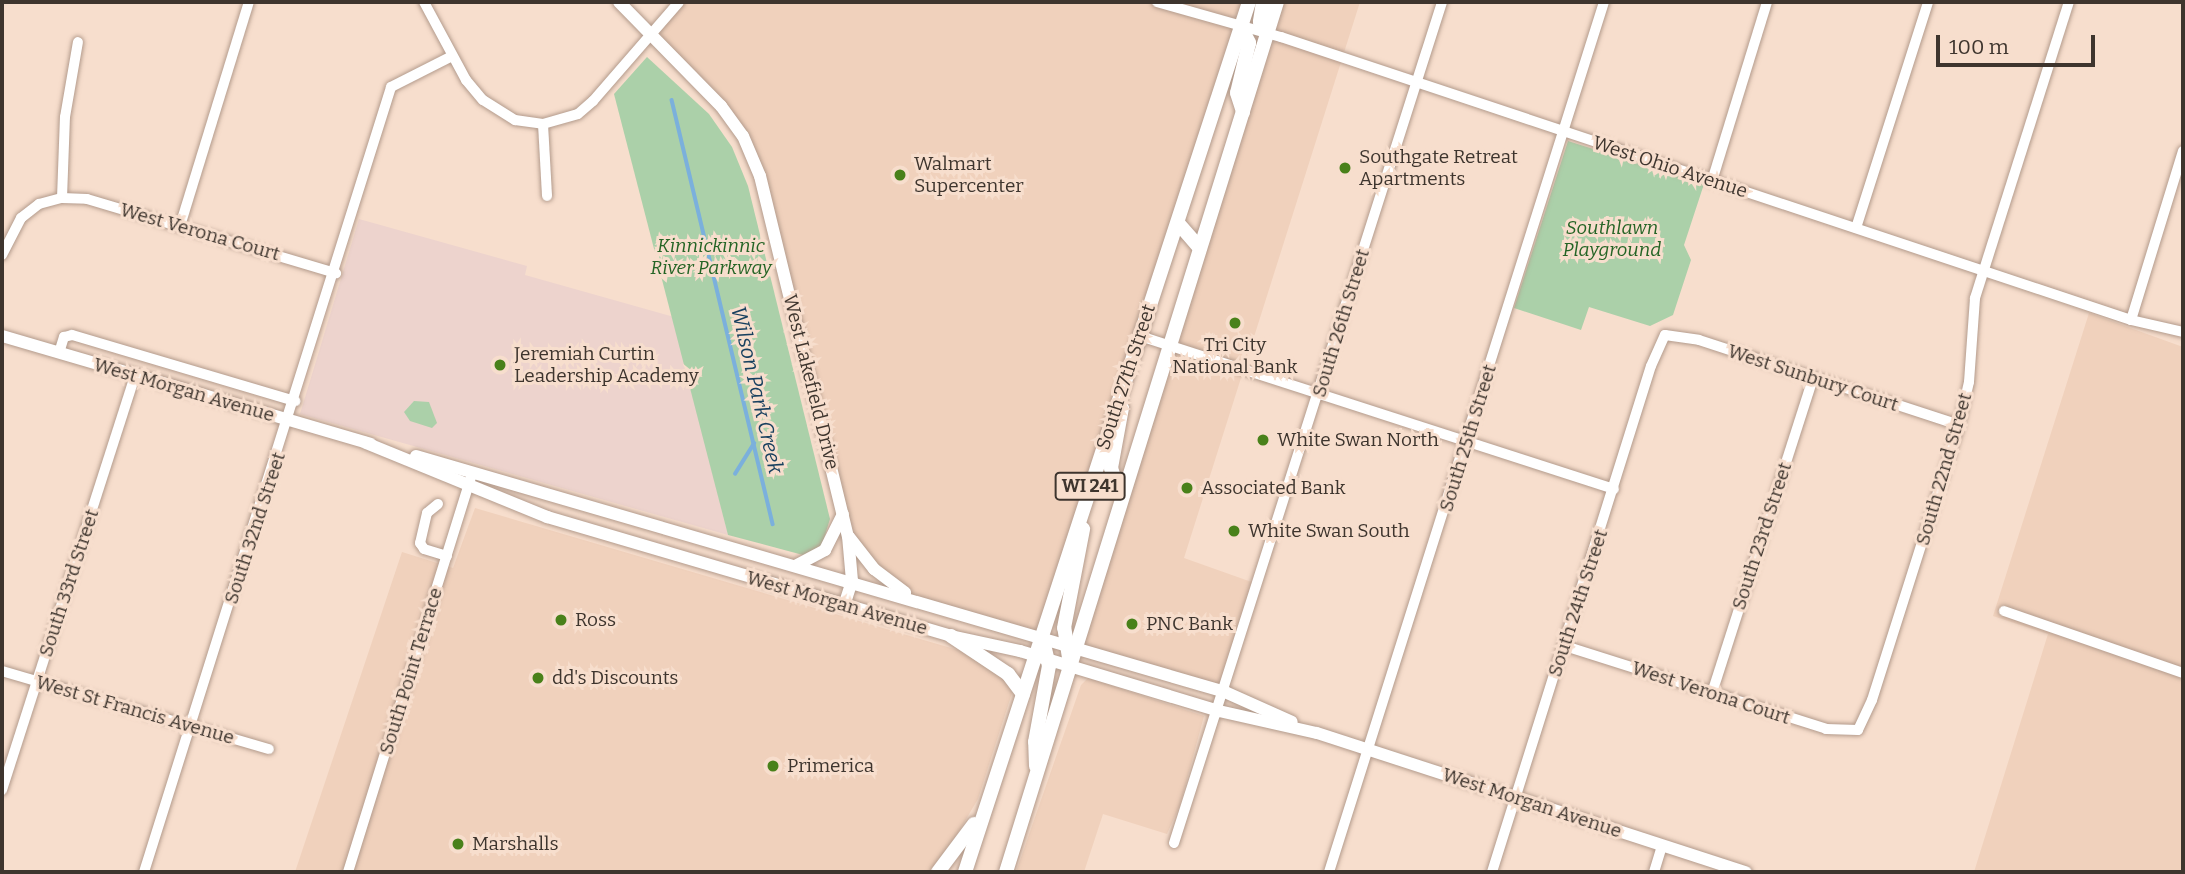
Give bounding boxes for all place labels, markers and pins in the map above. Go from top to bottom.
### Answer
place label: Southgate Retreat Apartments [1359,146,1518,190]
place label: Walmart Supercenter [914,153,1024,197]
marker: Southgate Retreat Apartments [1337,160,1353,176]
marker: Walmart Supercenter [892,167,908,183]
marker: Tri City National Bank [1227,315,1243,331]
place label: Tri City National Bank [1172,334,1298,378]
place label: Jeremiah Curtin Leadership Academy [514,343,699,387]
marker: Jeremiah Curtin Leadership Academy [492,357,508,373]
place label: White Swan North [1277,429,1439,451]
marker: White Swan North [1255,432,1271,448]
place label: Associated Bank [1201,477,1346,499]
marker: Associated Bank [1179,480,1195,496]
place label: White Swan South [1248,520,1410,542]
marker: White Swan South [1226,523,1242,539]
place label: Ross [575,609,616,631]
marker: Ross [553,612,569,628]
place label: PNC Bank [1146,613,1233,635]
marker: PNC Bank [1124,616,1140,632]
place label: dd's Discounts [552,667,678,689]
marker: dd's Discounts [530,670,546,686]
place label: Primerica [787,755,874,777]
marker: Primerica [765,758,781,774]
place label: Marshalls [472,833,558,855]
marker: Marshalls [450,836,466,852]

